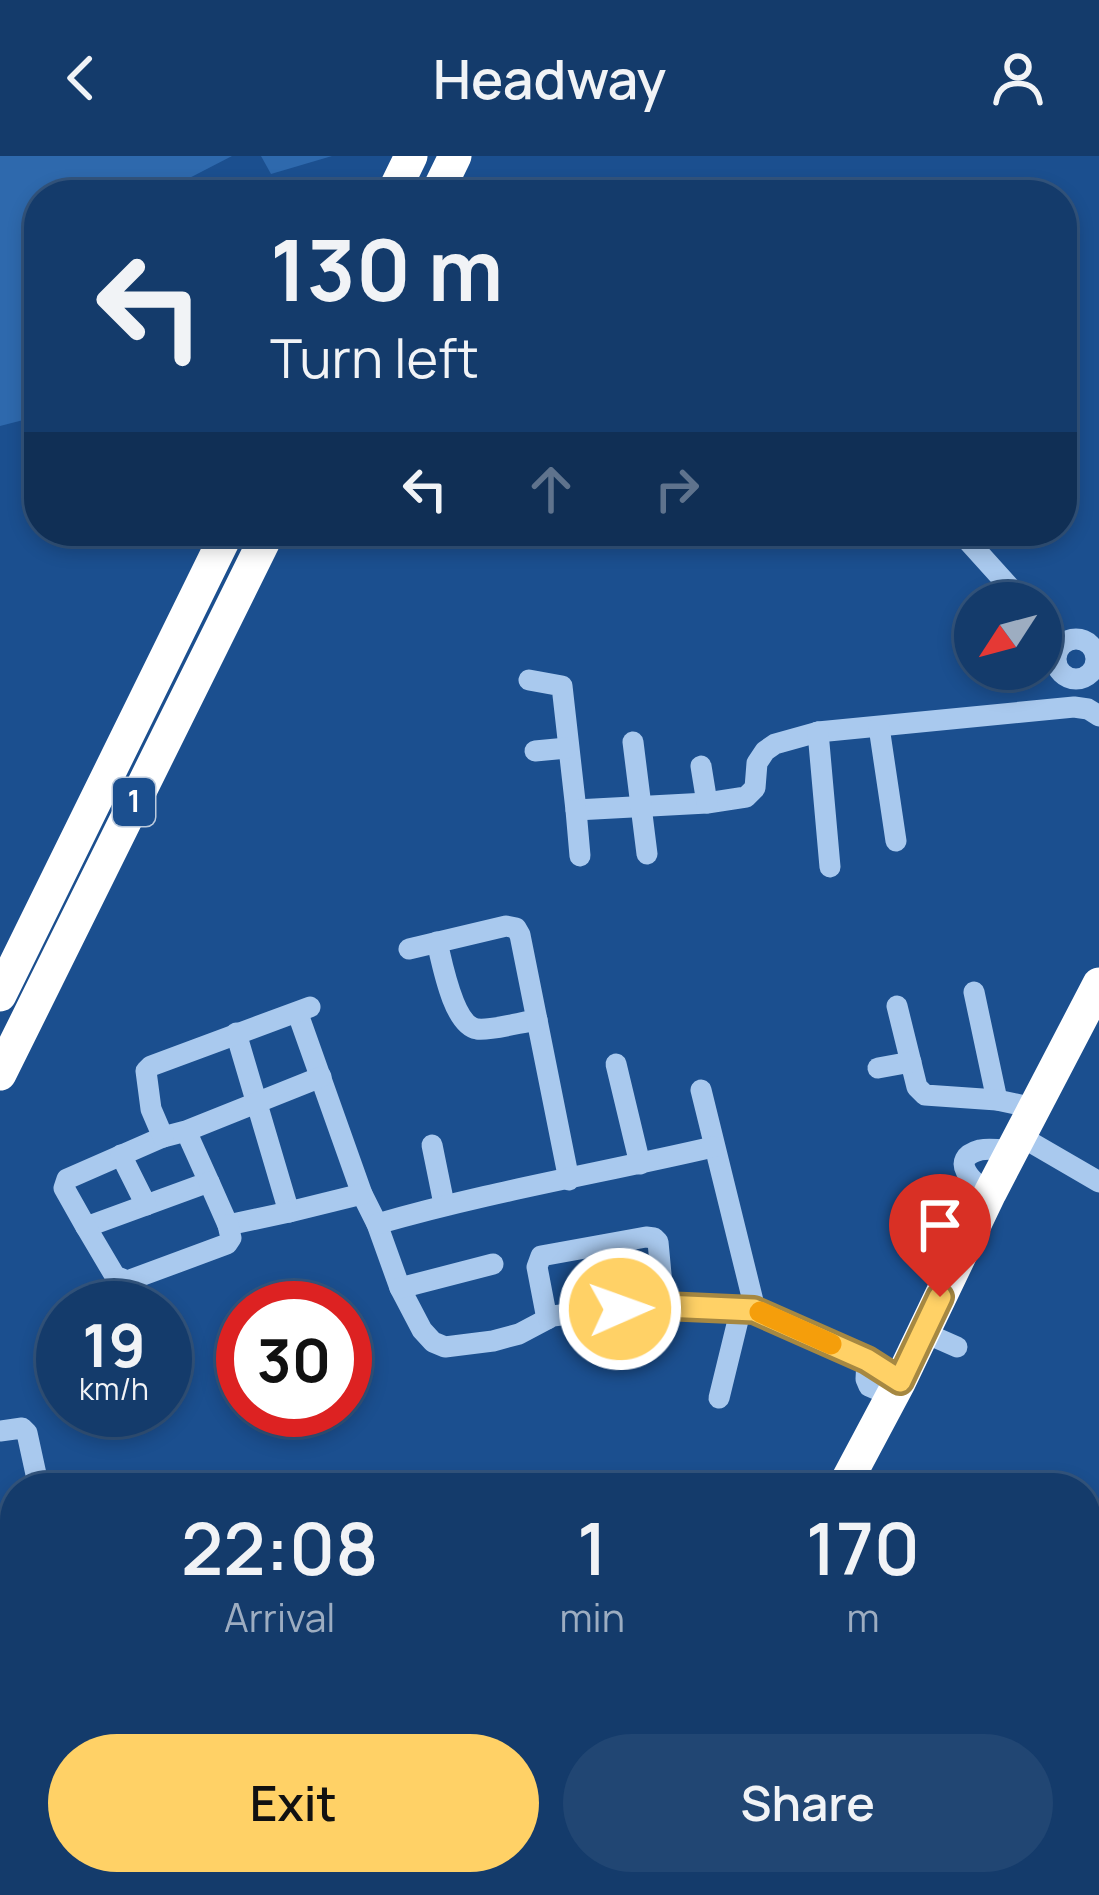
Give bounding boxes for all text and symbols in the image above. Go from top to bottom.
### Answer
text: Headway [433,41,666,115]
icon: back [48,45,114,111]
icon: person [985,45,1051,111]
text: 130 m [270,211,503,326]
icon: left [72,228,228,384]
text: Turn left [270,320,479,394]
icon: left [392,456,458,522]
icon: ahead [518,456,584,522]
icon: right [644,456,710,522]
north arrow [954,582,1062,690]
map controls [954,582,1062,690]
road number: 1 [113,778,155,826]
pin [889,1174,991,1297]
icon: arrive [907,1192,973,1258]
position arrow [557,1246,683,1372]
speed limit sign: 30 [216,1281,372,1437]
text: 19 [82,1303,146,1385]
text: km/h [79,1368,149,1409]
text: 22:08 [181,1498,379,1597]
text: 1 [577,1498,607,1597]
text: 170 [806,1498,920,1597]
text: Arrival [224,1590,335,1644]
text: min [560,1590,625,1644]
text: m [846,1590,879,1644]
button: Exit [48,1734,539,1872]
button: Share [563,1734,1053,1872]

